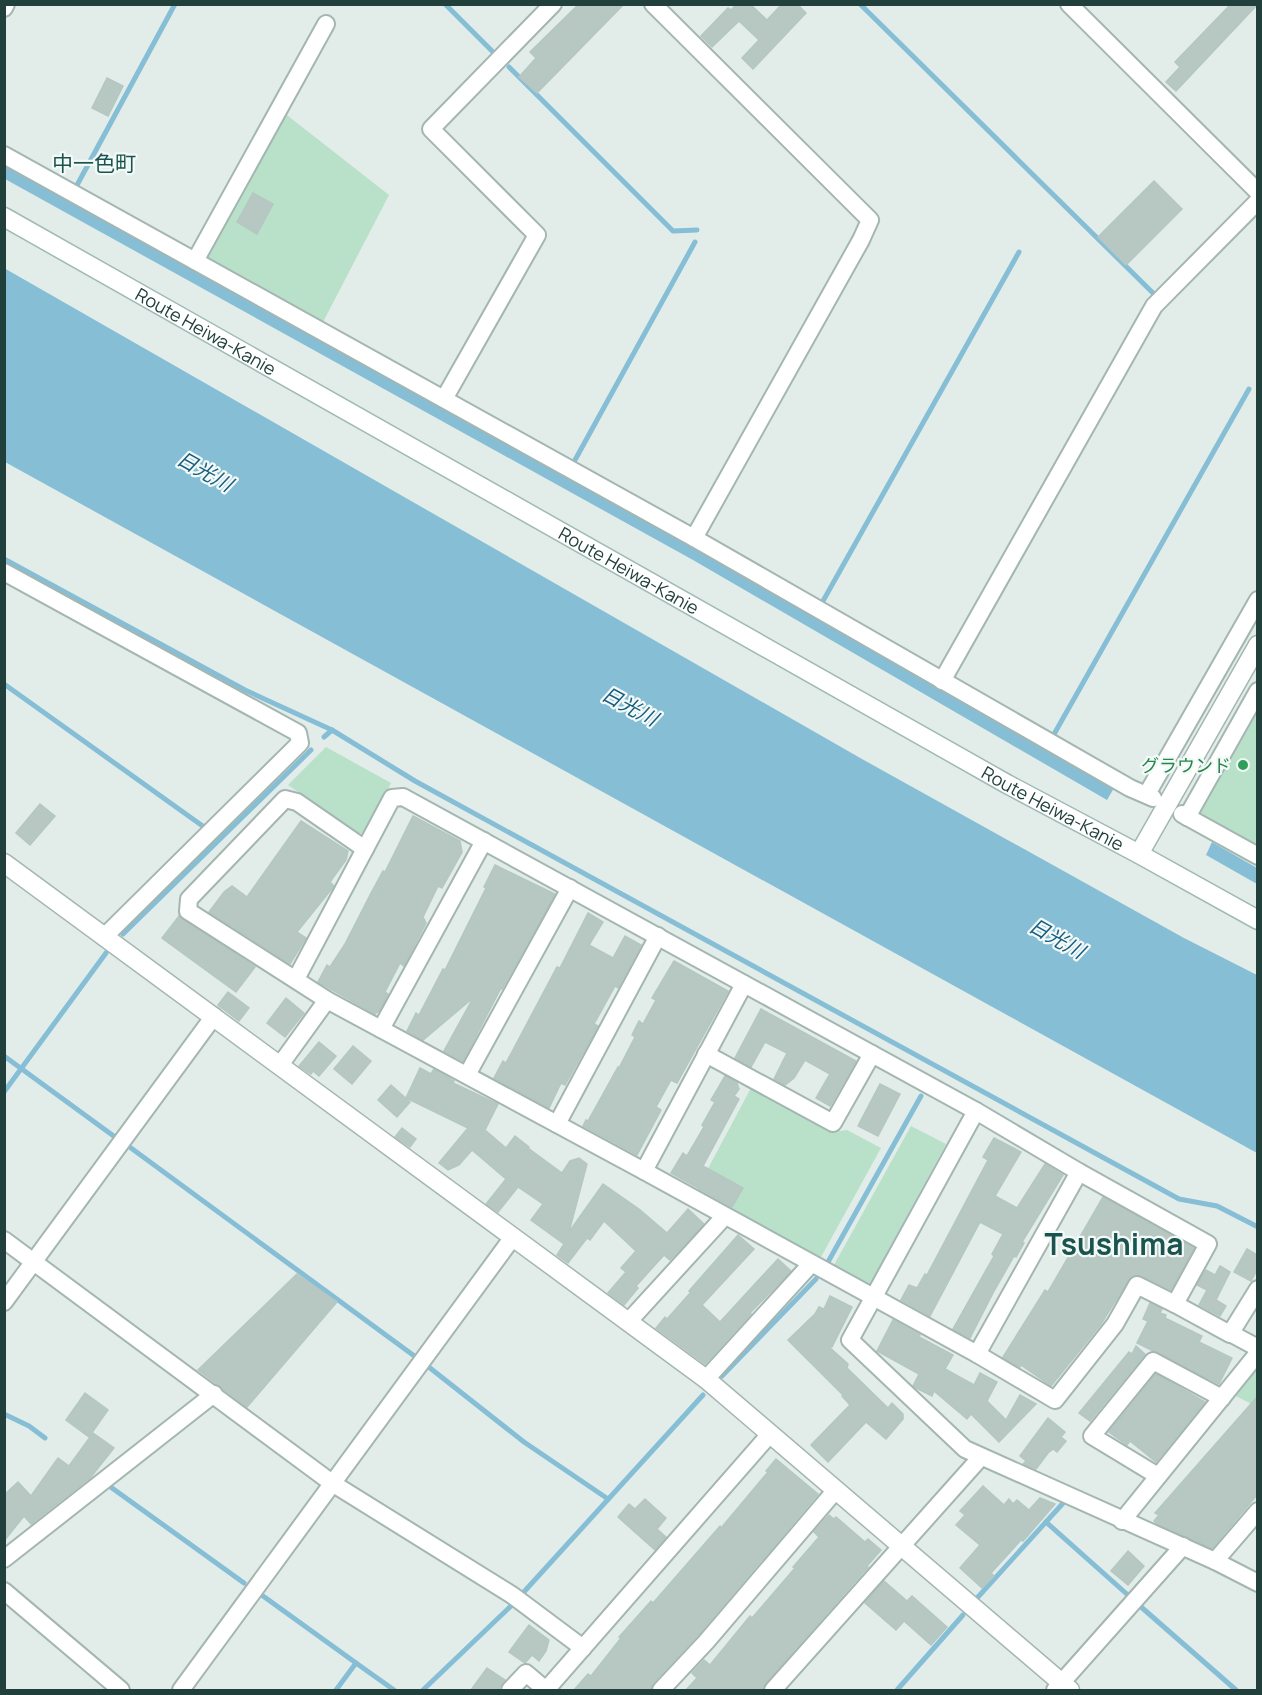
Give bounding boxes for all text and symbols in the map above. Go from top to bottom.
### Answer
district label: 中一色町 [52,149,136,177]
street label: Route Heiwa-Kanie [131,282,281,380]
water label: 日光川 [172,445,240,498]
street label: Route Heiwa-Kanie [554,521,704,620]
water label: 日光川 [597,680,665,733]
place label: グラウンド [1141,753,1231,777]
marker: グラウンド [1236,758,1250,772]
street label: Route Heiwa-Kanie [978,760,1128,856]
water label: 日光川 [1024,912,1092,965]
district label: Tsushima [1044,1223,1184,1264]

